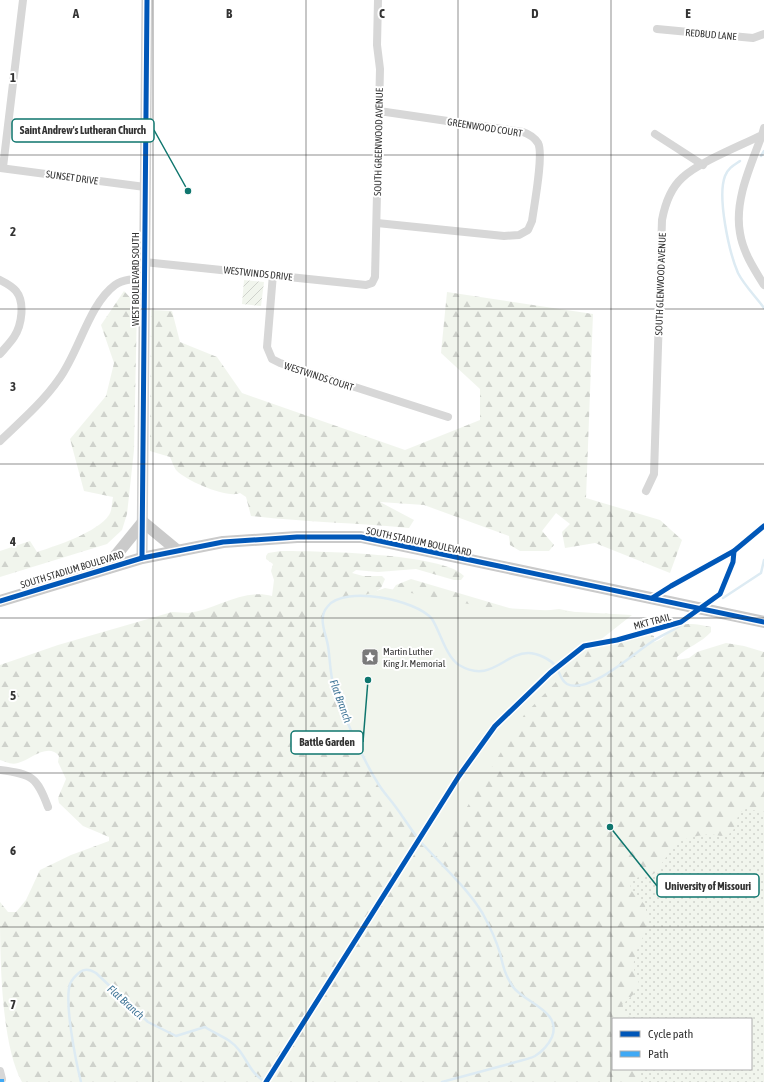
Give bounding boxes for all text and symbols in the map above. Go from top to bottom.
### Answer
text: A [72,6,80,21]
text: B [226,6,233,21]
text: C [379,6,385,21]
text: D [531,6,539,21]
text: E [685,6,691,21]
street label: REDBUD LANE [685,27,738,42]
text: 1 [10,70,16,85]
street label: SOUTH GREENWOOD AVENUE [372,87,385,196]
street label: GREENWOOD COURT [447,116,524,139]
callout: Saint Andrew's Lutheran Church [12,119,154,142]
text: Saint Andrew's Lutheran Church [20,124,146,136]
street label: SUNSET DRIVE [45,168,99,187]
text: 2 [10,224,16,239]
street label: WEST BOULEVARD SOUTH [130,232,141,326]
street label: SOUTH GLENWOOD AVENUE [653,232,668,335]
street label: WESTWINDS DRIVE [223,264,294,283]
street label: WESTWINDS COURT [283,360,356,393]
text: 3 [10,379,16,394]
street label: SOUTH STADIUM BOULEVARD [365,525,473,558]
text: 4 [9,534,16,549]
street label: SOUTH STADIUM BOULEVARD [19,548,126,590]
street label: MKT TRAIL [632,611,672,632]
place label: Martin Luther King Jr. Memorial [383,646,446,669]
place icon: Martin Luther King Jr. Memorial [360,647,380,667]
water label: Flat Branch [328,678,355,725]
text: 5 [10,688,16,703]
callout: Battle Garden [291,731,363,754]
text: Battle Garden [299,736,355,748]
text: 6 [10,843,16,858]
callout: University of Missouri [657,874,759,897]
text: University of Missouri [665,880,752,892]
water label: Flat Branch [105,982,147,1022]
text: 7 [10,997,16,1012]
legend [612,1018,752,1070]
text: Cycle path [648,1027,693,1041]
text: Path [648,1047,669,1061]

